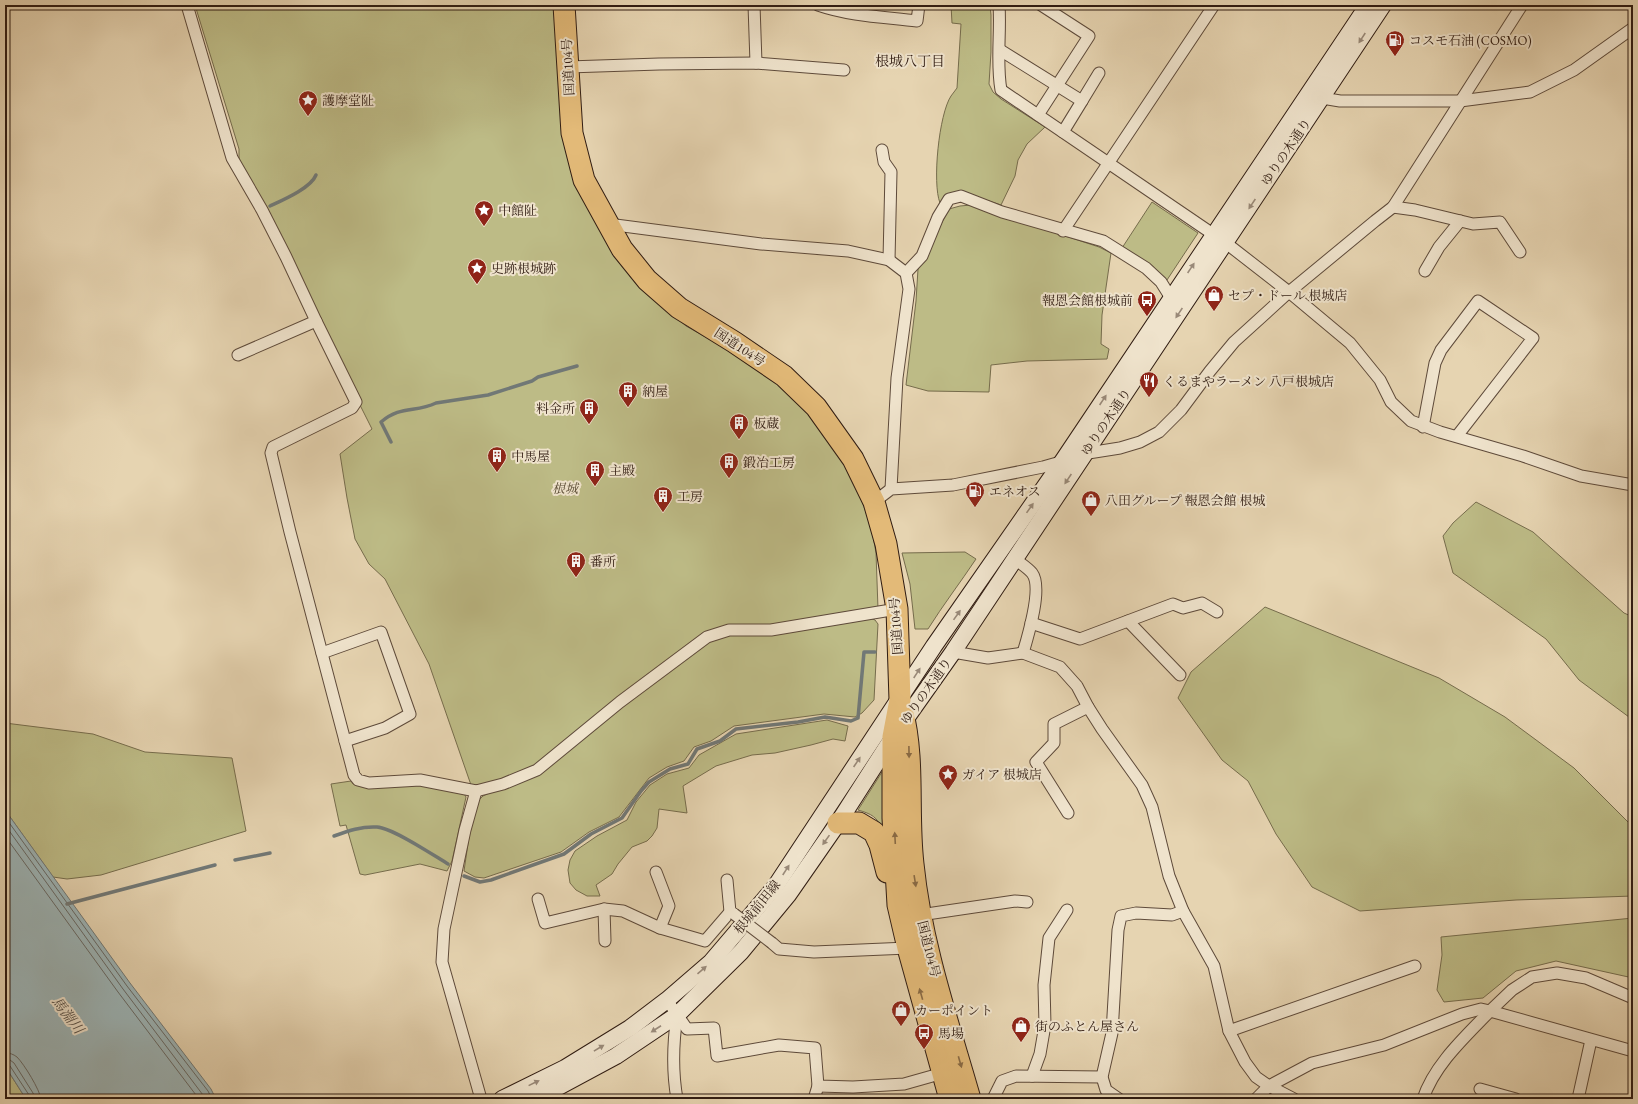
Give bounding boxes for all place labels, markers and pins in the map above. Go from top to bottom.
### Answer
fuel station icon: コスモ石油 (COSMO) [1384,29,1406,57]
place label: コスモ石油 (COSMO) [1409,32,1532,49]
place icon: 護摩堂阯 [297,89,319,117]
place label: 護摩堂阯 [322,92,374,109]
place icon: 中館阯 [473,199,495,227]
place label: 中館阯 [498,202,537,219]
place icon: 史跡根城跡 [466,257,488,285]
place label: 史跡根城跡 [491,260,556,277]
shop icon: セプ・ドール 根城店 [1203,284,1225,312]
place label: セプ・ドール 根城店 [1228,287,1347,304]
bus stop icon: 報恩会館根城前 [1136,289,1158,317]
place label: 報恩会館根城前 [1042,292,1133,309]
restaurant icon: くるまやラーメン 八戸根城店 [1138,370,1160,398]
place label: くるまやラーメン 八戸根城店 [1163,373,1334,390]
building icon: 納屋 [617,380,639,408]
place label: 納屋 [642,383,668,400]
building icon: 料金所 [578,397,600,425]
place label: 料金所 [536,400,575,417]
building icon: 板蔵 [728,412,750,440]
place label: 板蔵 [753,415,779,432]
building icon: 中馬屋 [486,445,508,473]
place label: 中馬屋 [511,448,550,465]
building icon: 鍛冶工房 [718,451,740,479]
place label: 鍛冶工房 [743,454,795,471]
building icon: 主殿 [584,459,606,487]
place label: 主殿 [609,462,635,479]
fuel station icon: エネオス [964,480,986,508]
place label: エネオス [989,483,1041,500]
building icon: 工房 [652,485,674,513]
place label: 工房 [677,488,703,505]
shop icon: 八田グループ 報恩会館 根城 [1080,489,1102,517]
place label: 八田グループ 報恩会館 根城 [1105,492,1265,509]
building icon: 番所 [565,550,587,578]
place label: 番所 [590,553,616,570]
place icon: ガイア 根城店 [937,763,959,791]
place label: ガイア 根城店 [962,766,1042,783]
shop icon: カーポイント [890,999,912,1027]
place label: カーポイント [915,1002,993,1019]
shop icon: 街のふとん屋さん [1010,1015,1032,1043]
place label: 街のふとん屋さん [1035,1018,1139,1035]
bus stop icon: 馬場 [913,1022,935,1050]
place label: 馬場 [938,1025,964,1042]

